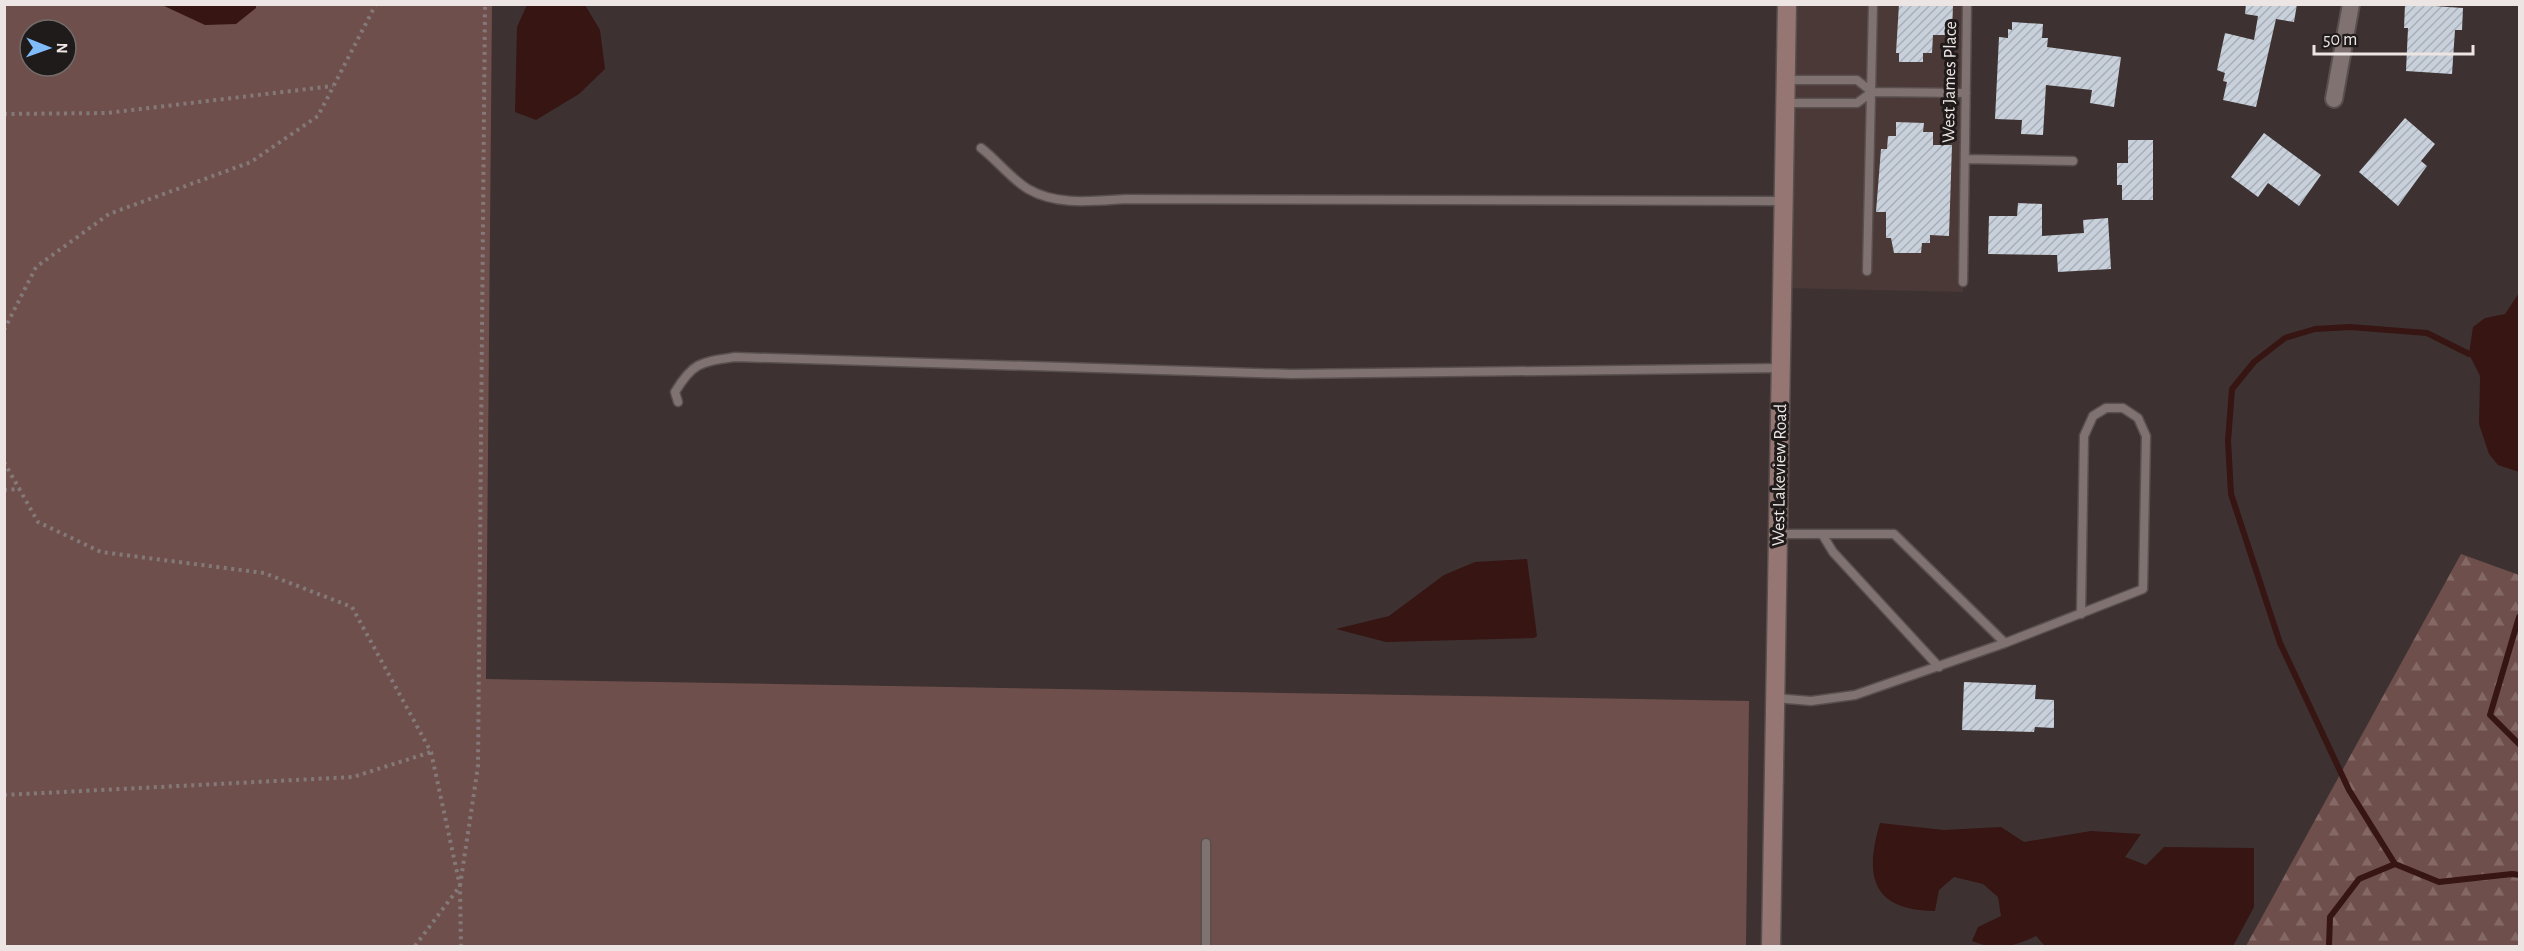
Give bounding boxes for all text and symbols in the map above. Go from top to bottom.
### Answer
north arrow [18,18,78,78]
scale bar [2314,18,2473,56]
street label: West James Place [1940,21,1960,143]
text: 50 m [2323,31,2357,49]
text: N [54,43,70,54]
street label: West Lakeview Road [1770,404,1790,546]

